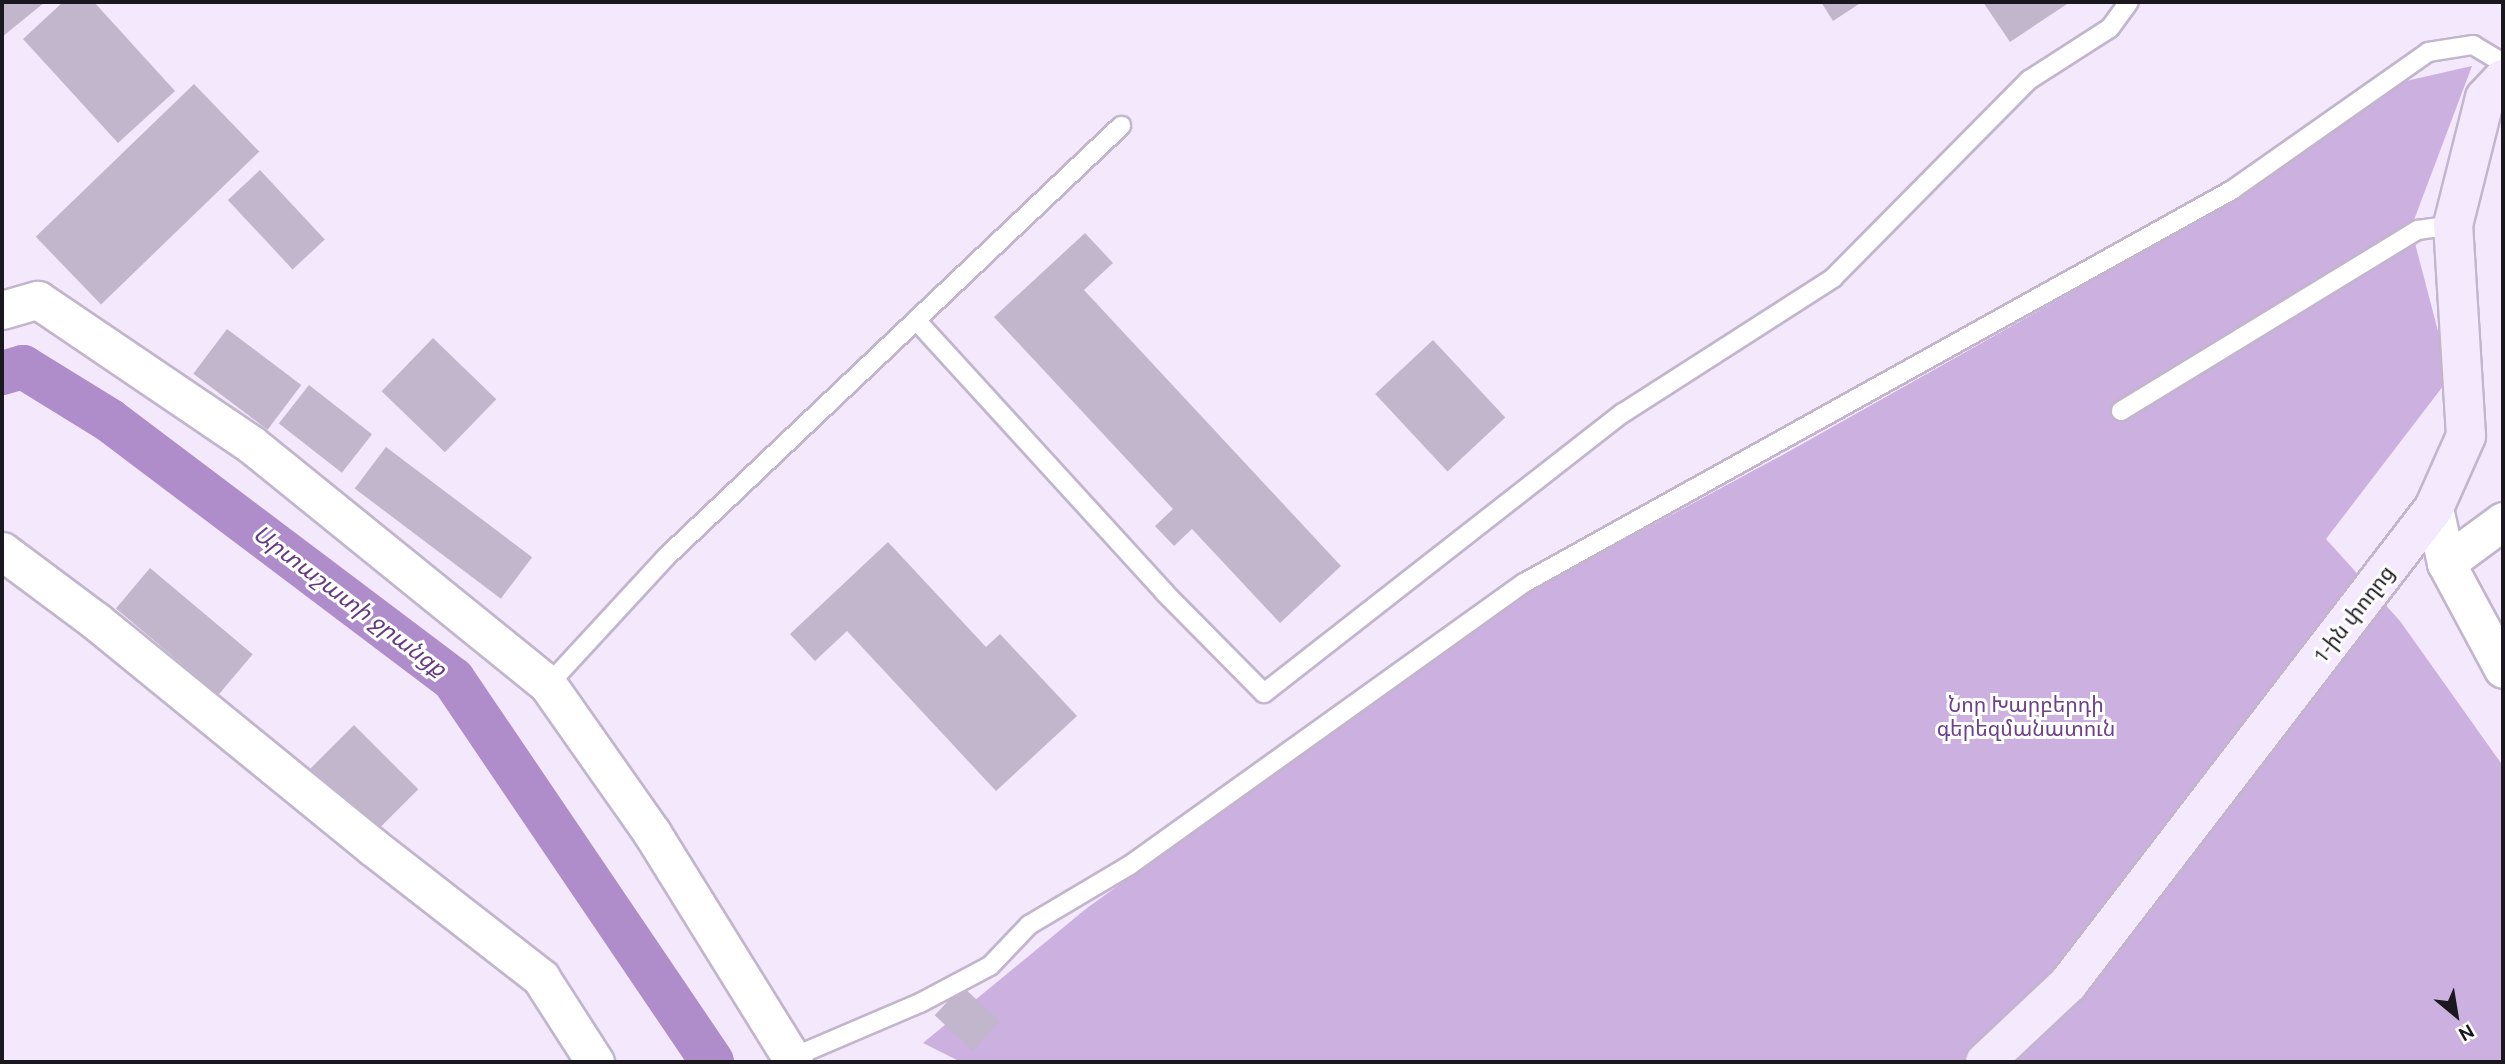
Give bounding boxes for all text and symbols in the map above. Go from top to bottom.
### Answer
water label: Արտաշատի ջրանցք [248,519,452,683]
street label: 1-ին փողոց [2307,560,2399,668]
park label: Նոր Խարբերդի գերեզմանատուն [1937,691,2115,741]
north arrow [2421,980,2491,1050]
text: N [2455,1020,2478,1046]

